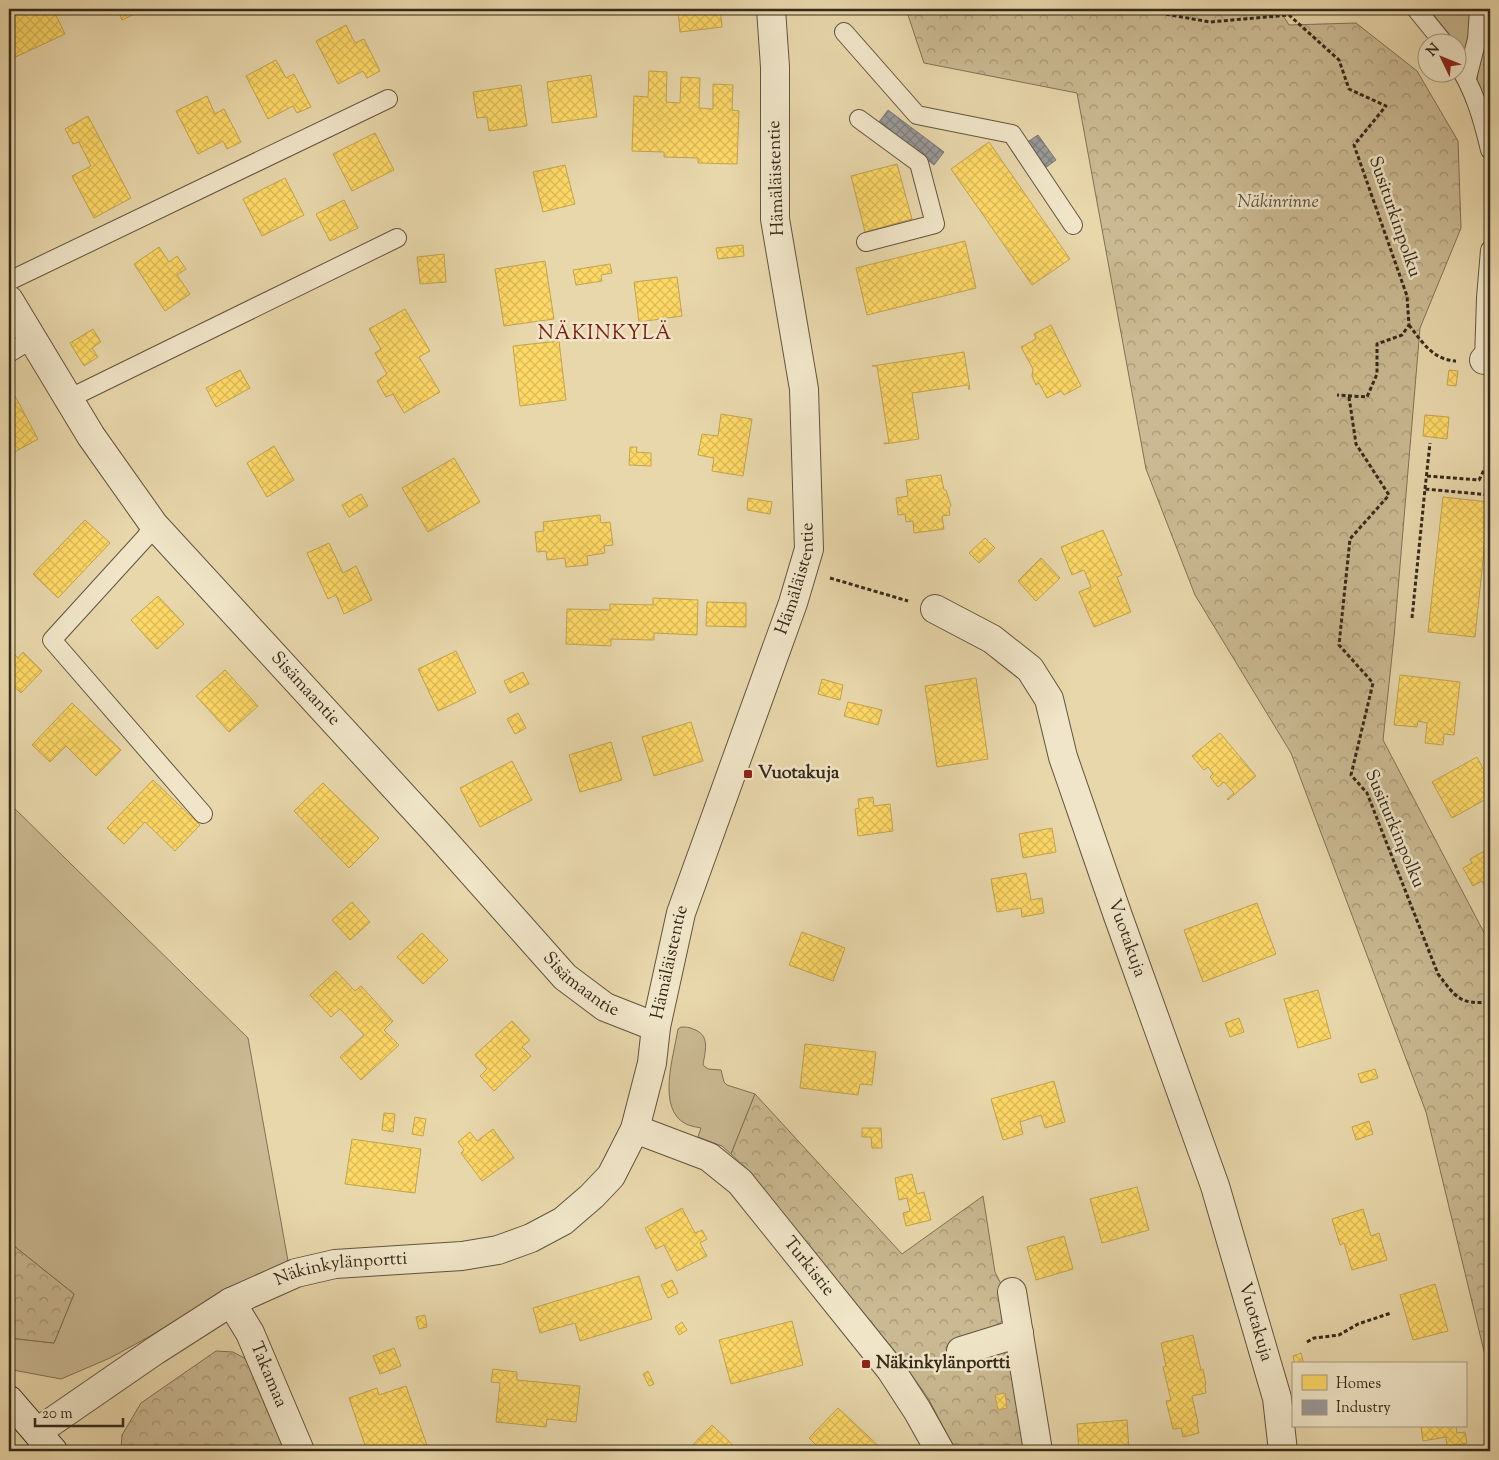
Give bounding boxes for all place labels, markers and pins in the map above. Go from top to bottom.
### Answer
place label: Vuotakuja [758,761,840,787]
marker: Vuotakuja [742,768,754,780]
place label: Näkinkylänportti [876,1351,1011,1377]
marker: Näkinkylänportti [860,1358,872,1370]

